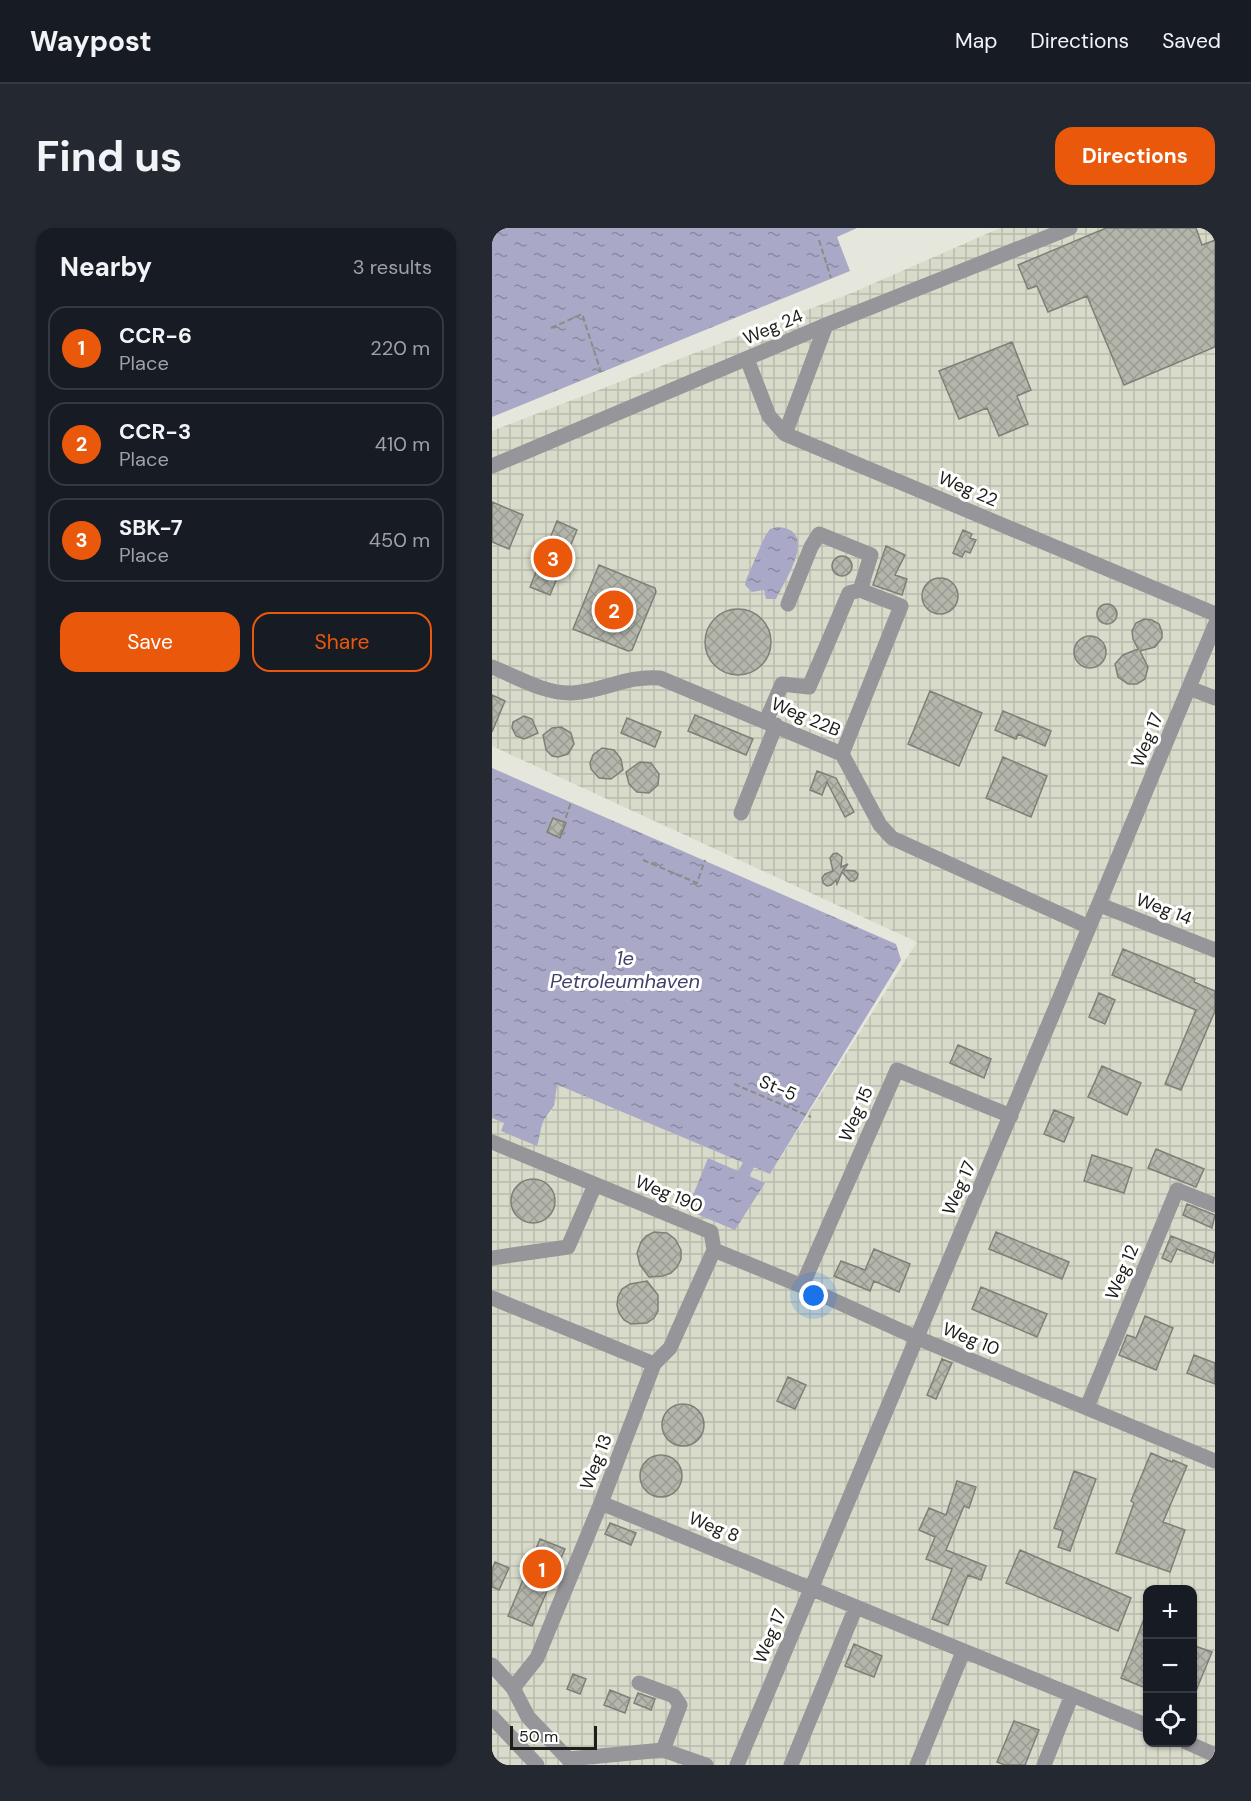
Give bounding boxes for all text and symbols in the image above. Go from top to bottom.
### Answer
text: Waypost [30,23,152,60]
text: Map [955,27,997,55]
text: Directions [1030,27,1129,55]
text: Saved [1162,27,1221,55]
button: Directions [1055,127,1215,185]
text: Find us [36,129,182,184]
text: Nearby [60,250,152,284]
text: 3 results [353,254,432,280]
street label: Weg 24 [740,304,807,350]
text: CCR-6 [119,321,192,350]
text: 1 [78,335,85,361]
text: 220 m [370,335,430,361]
text: Place [119,350,169,376]
text: CCR-3 [119,417,191,446]
text: 2 [76,431,87,457]
text: 410 m [375,431,430,457]
text: Place [119,446,169,472]
street label: Weg 22 [935,466,1001,512]
text: SBK-7 [119,513,183,542]
text: 3 [75,527,88,553]
text: 450 m [369,527,430,553]
pin: 3 [534,536,572,580]
text: Place [119,542,169,568]
pin: 2 [594,588,634,632]
button: Save [60,612,240,672]
button: Share [252,612,432,672]
street label: Weg 22B [768,692,844,742]
street label: Weg 17 [1125,709,1169,771]
street label: Weg 14 [1133,887,1195,931]
water label: 1e Petroleumhaven [550,945,700,994]
street label: St-5 [756,1069,800,1107]
street label: Weg 15 [833,1083,879,1145]
street label: Weg 17 [936,1157,982,1219]
street label: Weg 190 [632,1170,706,1218]
street label: Weg 12 [1100,1241,1144,1303]
your location [799,1281,828,1310]
street label: Weg 10 [939,1317,1003,1361]
street label: Weg 13 [574,1431,618,1493]
street label: Weg 8 [685,1506,743,1548]
pin: 1 [523,1546,562,1592]
map controls [1143,1585,1197,1747]
button: + [1143,1585,1197,1639]
street label: Weg 17 [748,1605,792,1667]
button: − [1143,1639,1197,1693]
button: locate [1143,1693,1197,1747]
scale bar [510,1723,597,1750]
text: 50 m [519,1726,558,1747]

